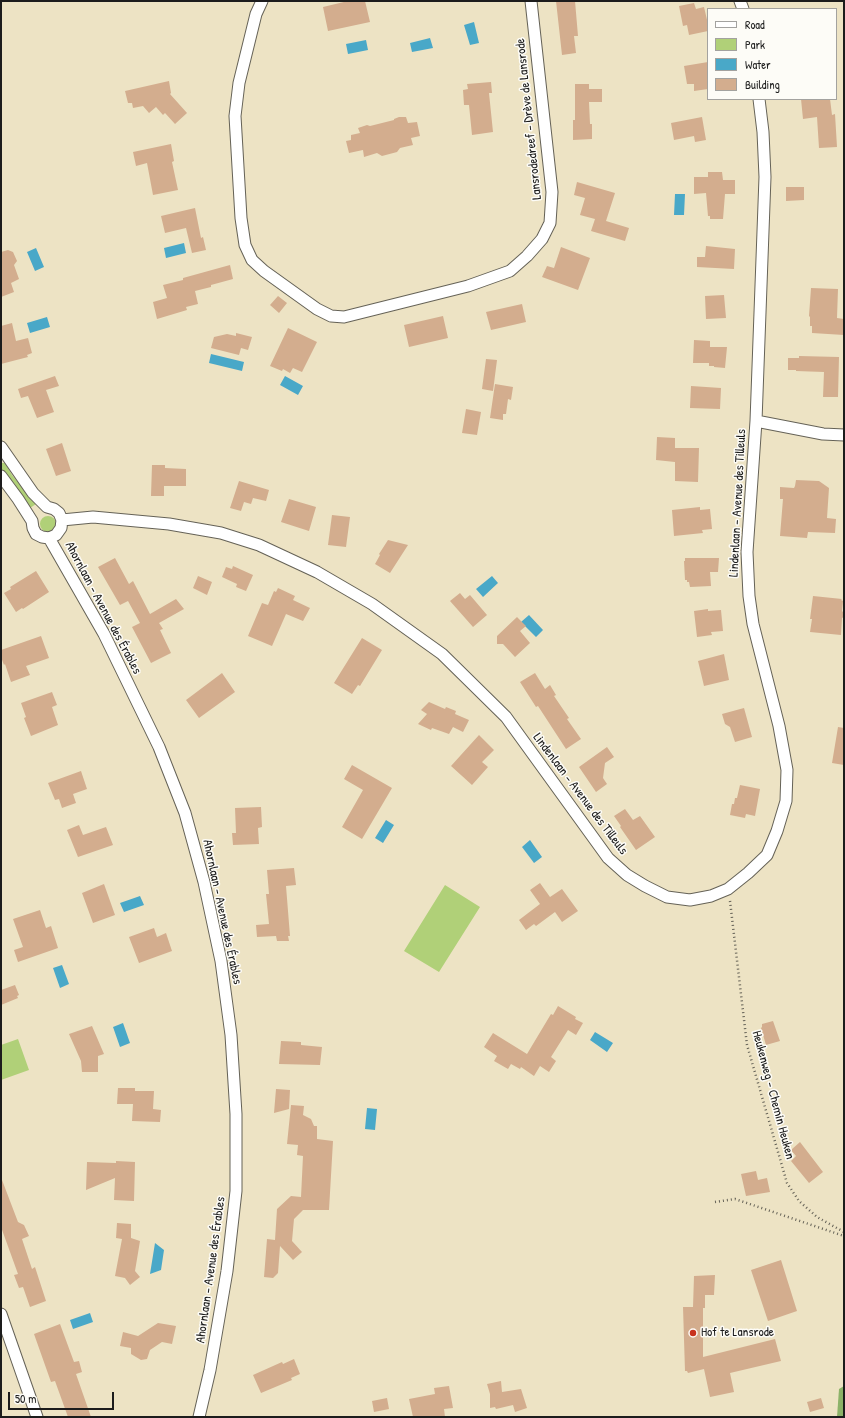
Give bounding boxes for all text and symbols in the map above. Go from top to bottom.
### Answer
legend [707,8,837,100]
text: Road [745,16,765,33]
text: Park [745,36,765,53]
street label: Lansrodedreef - Drève de Lansrode [513,38,545,200]
text: Water [745,56,771,73]
text: Building [745,76,780,93]
street label: Lindenlaan - Avenue des Tilleuls [726,429,750,577]
street label: Ahornlaan - Avenue des Érables [61,539,145,677]
street label: Lindenlaan - Avenue des Tilleuls [529,730,631,858]
street label: Ahornlaan - Avenue des Érables [199,838,245,986]
street label: Heukenweg - Chemin Heuken [748,1029,798,1161]
street label: Ahornlaan - Avenue des Érables [193,1196,229,1344]
place label: Hof te Lansrode [701,1325,774,1341]
marker: Hof te Lansrode [688,1328,698,1338]
scale bar [10,1384,116,1410]
text: 50 m [15,1390,36,1407]

